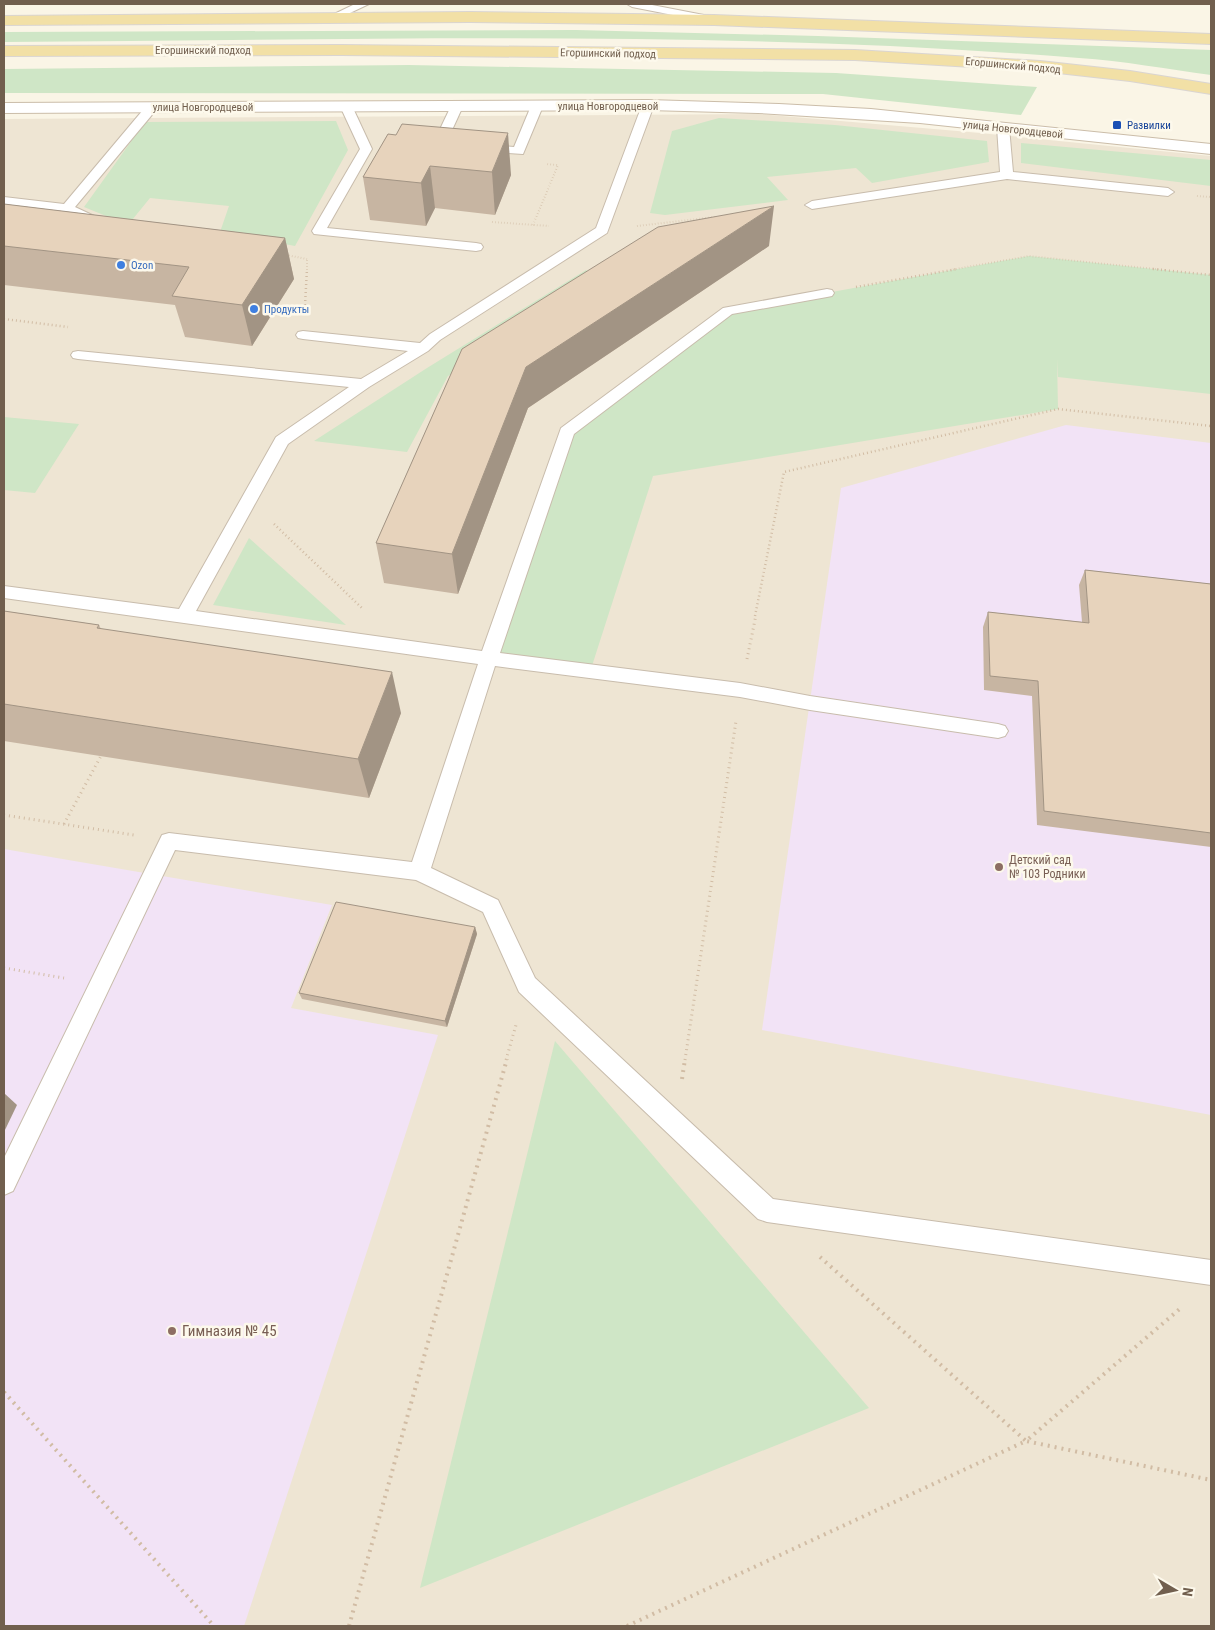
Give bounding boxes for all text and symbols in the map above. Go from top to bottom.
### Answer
street label: Егоршинский подход [155,44,251,57]
street label: Егоршинский подход [560,46,656,61]
street label: Егоршинский подход [965,55,1061,76]
street label: улица Новгородцевой [558,100,658,113]
street label: улица Новгородцевой [153,101,253,114]
street label: улица Новгородцевой [962,118,1064,141]
marker: Развилки [1111,119,1123,131]
place label: Развилки [1127,119,1171,132]
marker: Ozon [115,259,127,271]
place label: Ozon [131,259,153,272]
marker: Продукты [248,303,260,315]
place label: Продукты [264,303,309,316]
place label: Детский сад № 103 Родники [1009,853,1086,881]
marker: Детский сад № 103 Родники [993,861,1005,873]
place label: Гимназия № 45 [182,1322,277,1340]
marker: Гимназия № 45 [166,1325,178,1337]
north arrow [1150,1565,1200,1615]
text: N [1179,1587,1196,1598]

